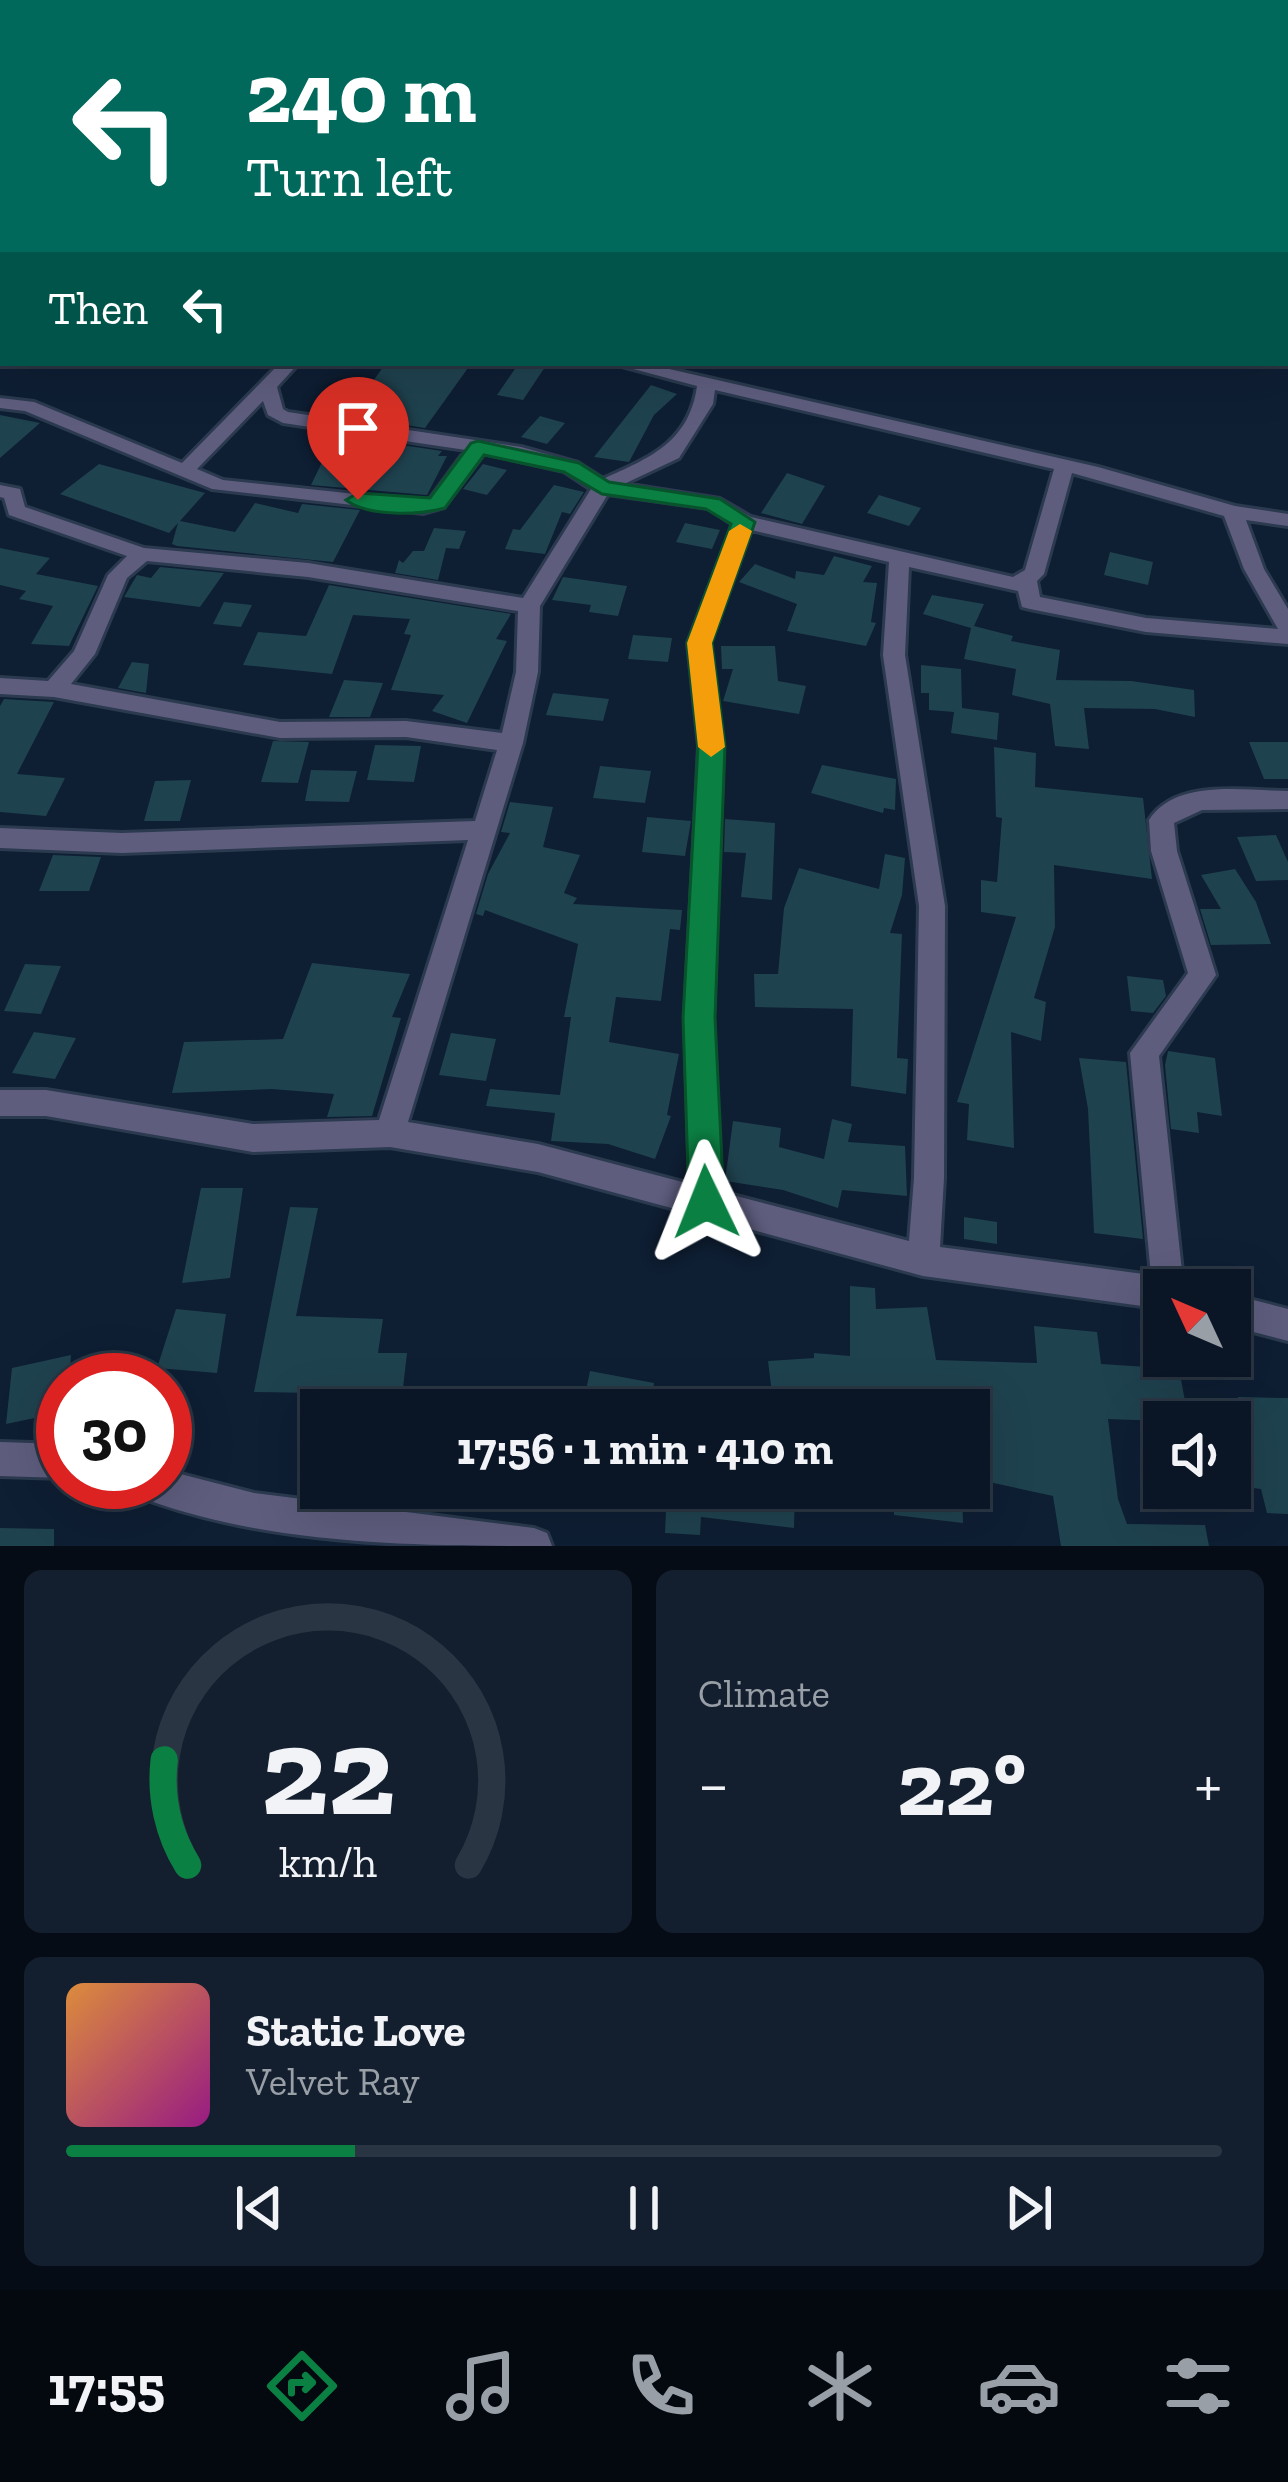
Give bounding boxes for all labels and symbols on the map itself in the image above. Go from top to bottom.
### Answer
pin [307,377,409,500]
position arrow [643,1139,769,1265]
north arrow [1143,1269,1251,1377]
speed limit sign: 30 [36,1353,192,1509]

